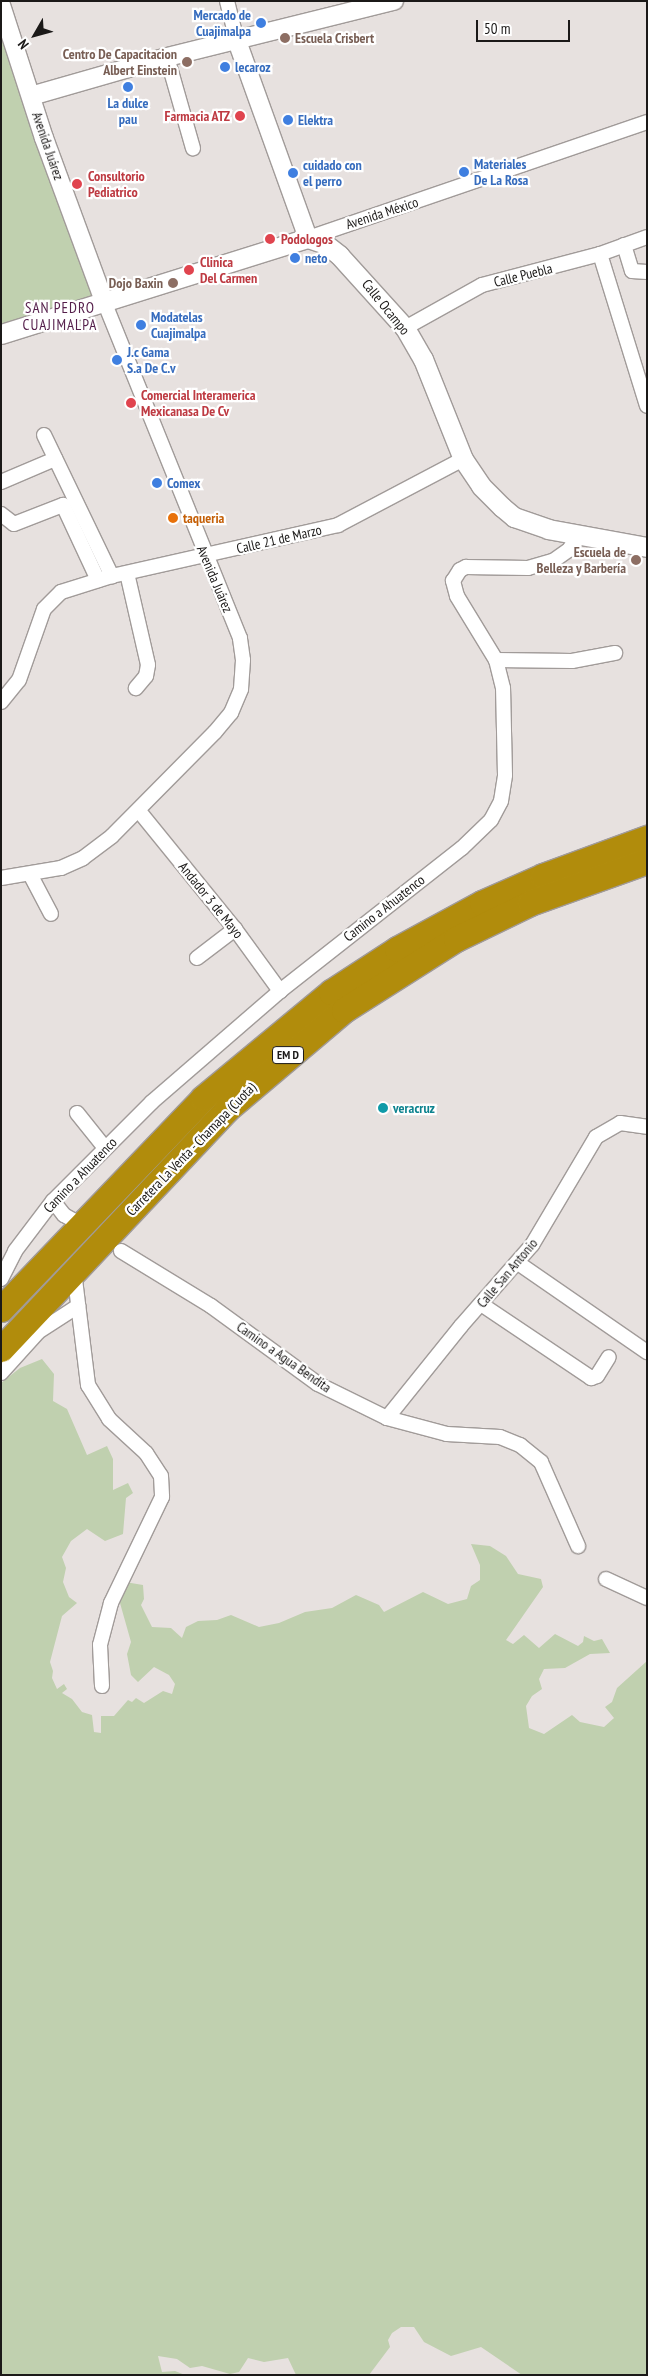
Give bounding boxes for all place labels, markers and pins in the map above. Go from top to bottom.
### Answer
place label: Mercado de Cuajimalpa [193,7,251,40]
marker: Mercado de Cuajimalpa [255,17,267,29]
place label: Escuela Crisbert [295,30,374,46]
marker: Escuela Crisbert [279,32,291,44]
place label: Centro De Capacitacion Albert Einstein [63,46,177,78]
marker: Centro De Capacitacion Albert Einstein [181,56,193,68]
place label: lecaroz [235,59,271,75]
marker: lecaroz [219,61,231,73]
marker: La dulce pau [122,81,134,93]
place label: La dulce pau [107,95,149,128]
place label: Farmacia ATZ [164,108,230,124]
marker: Farmacia ATZ [234,110,246,122]
place label: Elektra [298,112,333,128]
marker: Elektra [282,114,294,126]
place label: Materiales De La Rosa [474,156,528,188]
place label: cuidado con el perro [303,157,362,190]
marker: Materiales De La Rosa [458,166,470,178]
marker: cuidado con el perro [287,167,299,179]
place label: Consultorio Pediatrico [88,168,145,200]
marker: Consultorio Pediatrico [70,177,84,191]
place label: Podologos [281,231,333,247]
marker: Podologos [263,232,277,246]
place label: neto [305,250,328,266]
marker: neto [289,252,301,264]
place label: Clinica Del Carmen [200,254,257,286]
marker: Clinica Del Carmen [182,263,196,277]
place label: Dojo Baxin [109,275,163,291]
marker: Dojo Baxin [167,277,179,289]
place label: Modatelas Cuajimalpa [151,309,206,342]
marker: Modatelas Cuajimalpa [135,319,147,331]
place label: J.c Gama S.a De C.v [127,344,176,377]
marker: J.c Gama S.a De C.v [111,354,123,366]
place label: Comercial Interamerica Mexicanasa De Cv [141,387,255,420]
marker: Comercial Interamerica Mexicanasa De Cv [125,397,137,409]
place label: Comex [167,475,200,491]
marker: Comex [151,477,163,489]
place label: taqueria [183,510,224,526]
marker: taqueria [167,512,179,524]
place label: Escuela de Belleza y Barbería [536,544,626,576]
marker: Escuela de Belleza y Barbería [630,554,642,566]
place label: veracruz [393,1100,435,1116]
marker: veracruz [377,1102,389,1114]

